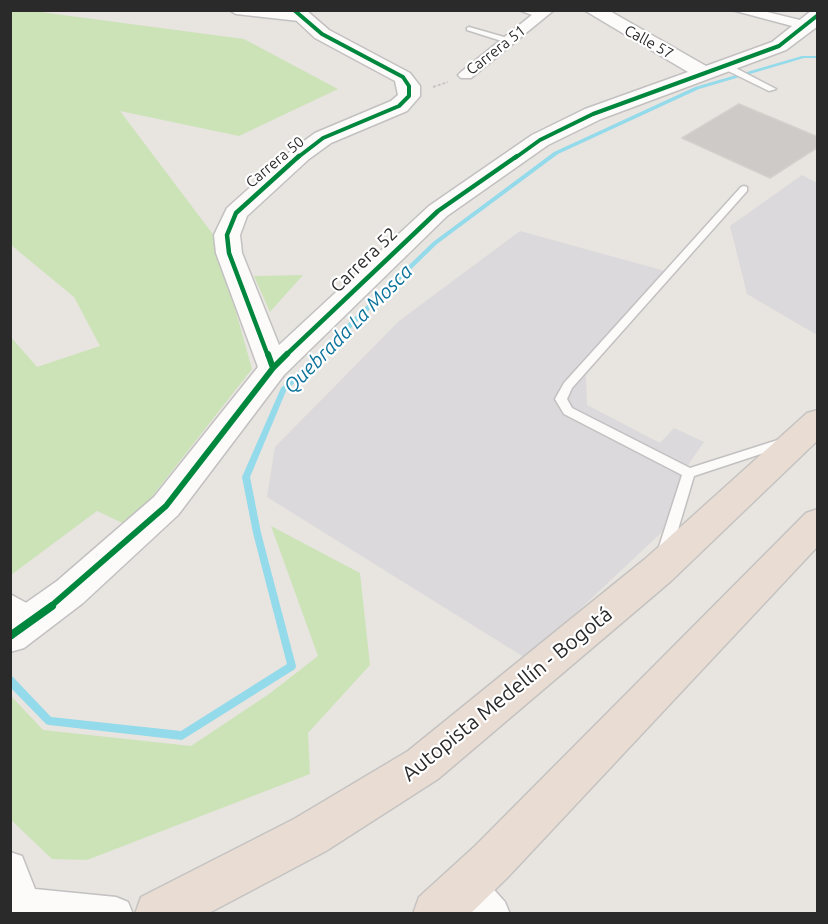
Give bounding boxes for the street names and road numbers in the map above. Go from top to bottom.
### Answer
street label: Carrera 51 [463,21,529,79]
street label: Calle 57 [621,21,677,63]
street label: Carrera 50 [242,133,308,191]
street label: Carrera 52 [326,223,402,297]
street label: Autopista Medellín - Bogotá [397,601,617,787]

